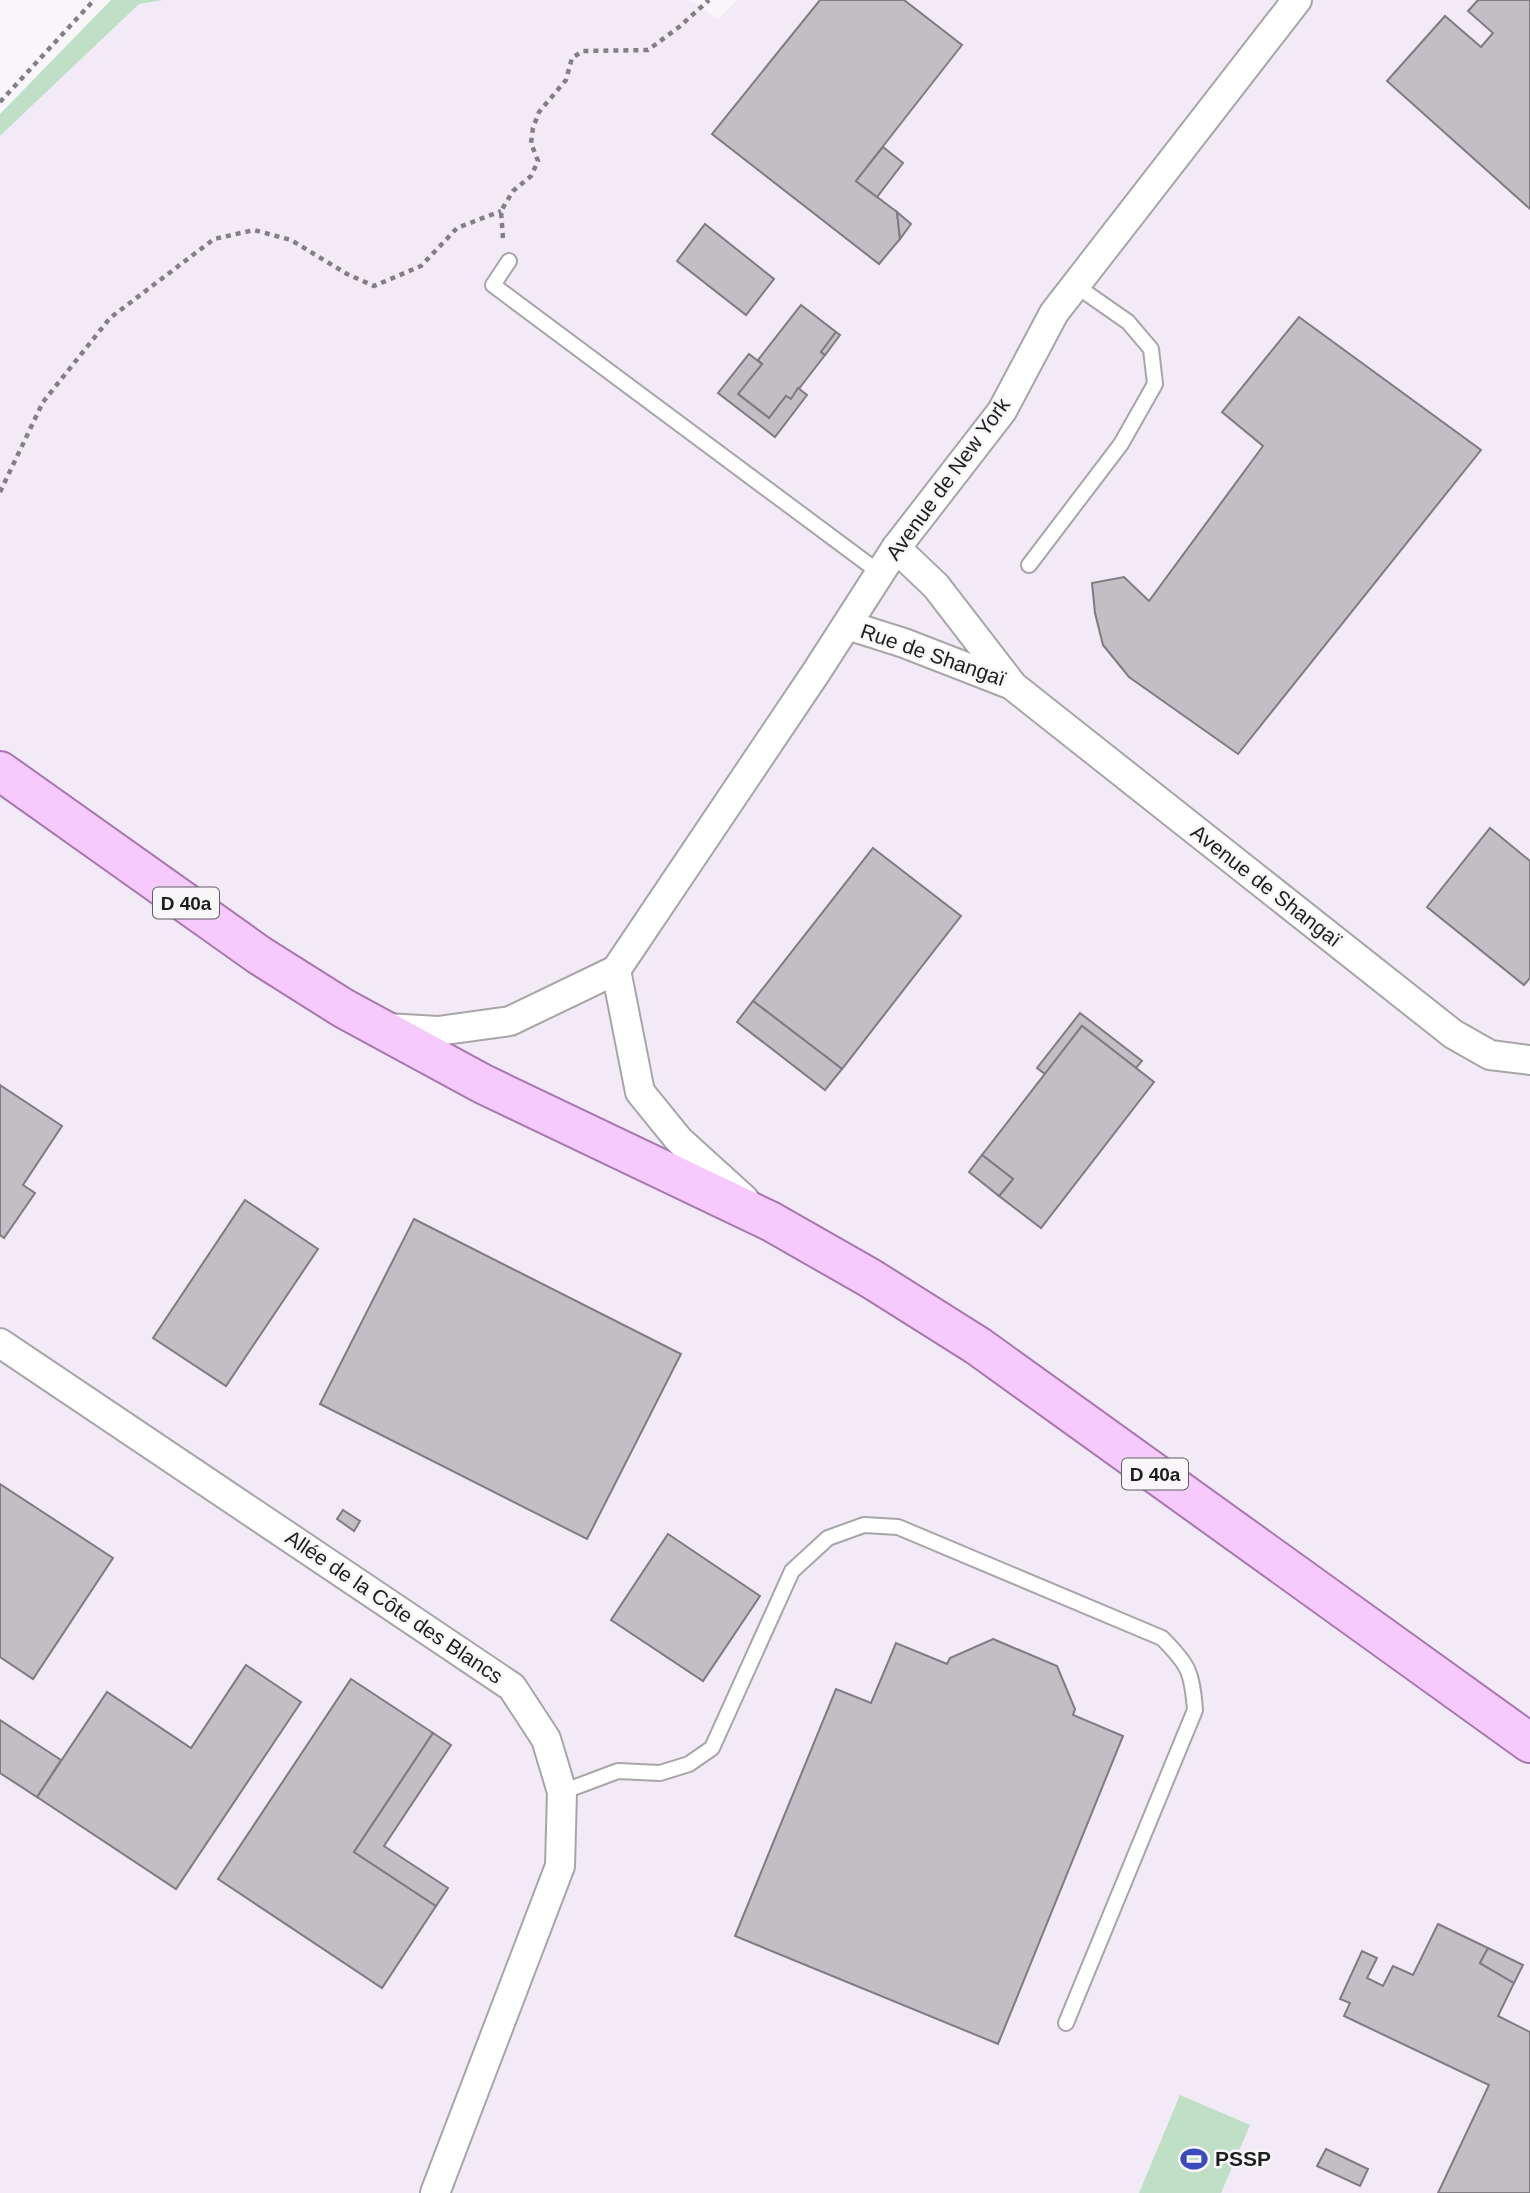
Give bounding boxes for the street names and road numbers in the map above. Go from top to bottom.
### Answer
street label: Avenue de New York [881,393,1014,564]
street label: Rue de Shangaï [858,619,1009,690]
street label: Avenue de Shangaï [1187,820,1346,951]
road number: D 40a [153,888,219,918]
road number: D 40a [1122,1458,1188,1490]
street label: Allée de la Côte des Blancs [281,1525,507,1688]

